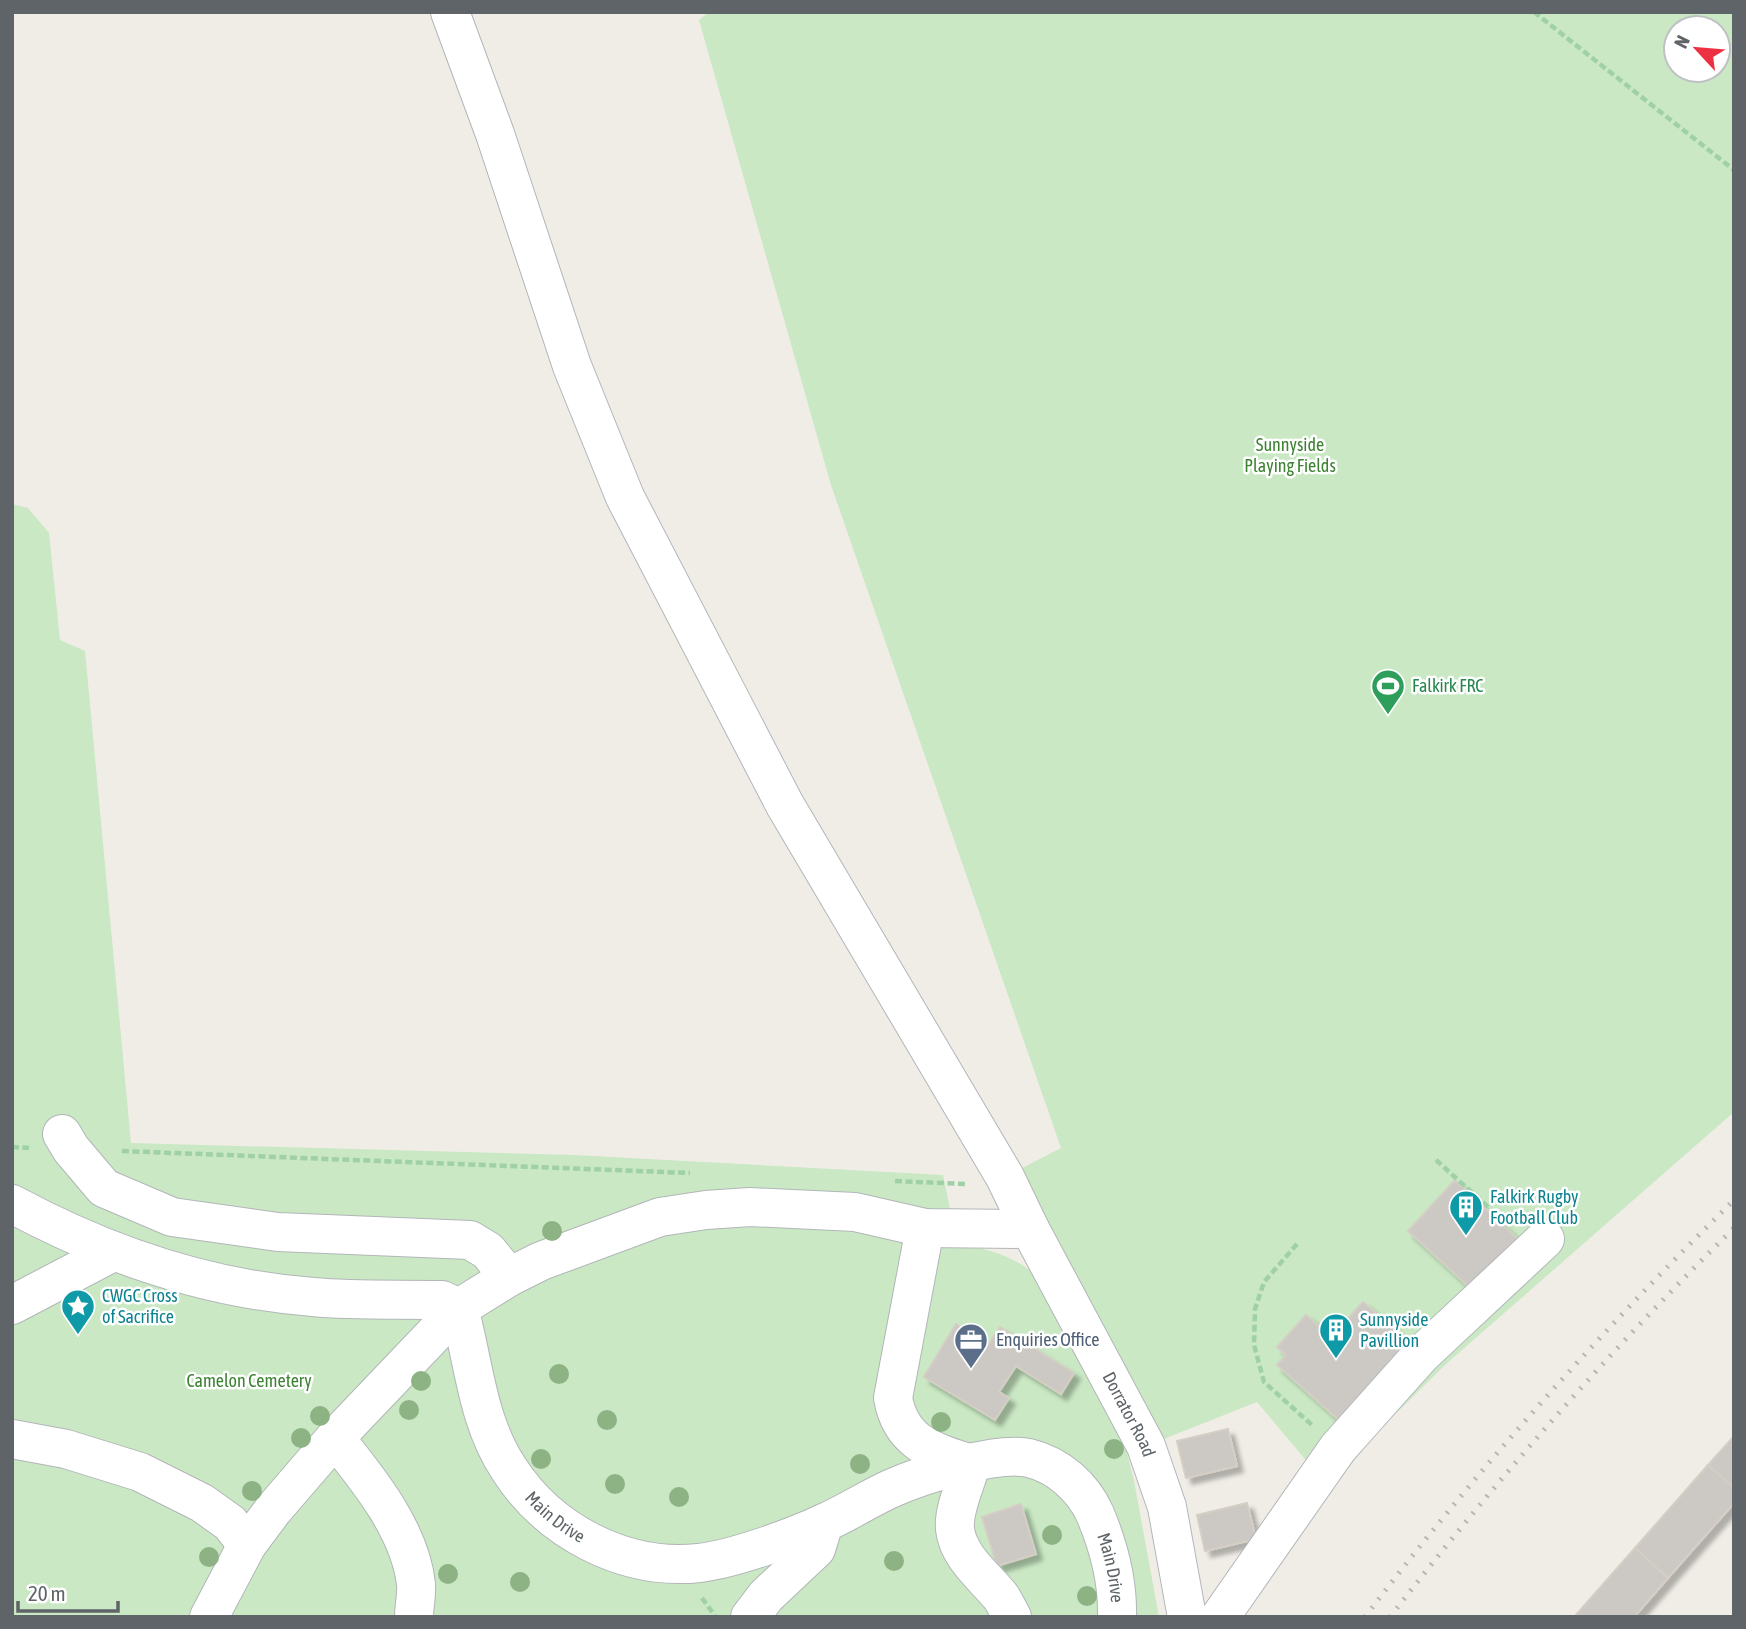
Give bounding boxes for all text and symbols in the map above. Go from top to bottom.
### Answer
north arrow [1662,14,1732,84]
text: N [1669,32,1694,51]
park label: Sunnyside Playing Fields [1244,434,1336,476]
sports icon: Falkirk FRC [1369,667,1407,716]
place label: Falkirk FRC [1412,675,1483,696]
place label: Falkirk Rugby Football Club [1490,1186,1578,1228]
building icon: Falkirk Rugby Football Club [1447,1188,1485,1237]
place label: CWGC Cross of Sacrifice [102,1285,178,1327]
place icon: CWGC Cross of Sacrifice [59,1287,97,1336]
place label: Sunnyside Pavillion [1360,1309,1428,1351]
building icon: Sunnyside Pavillion [1317,1311,1355,1360]
office icon: Enquiries Office [952,1321,990,1370]
place label: Enquiries Office [996,1329,1099,1350]
street label: Dorrator Road [1098,1368,1160,1459]
park label: Camelon Cemetery [186,1370,312,1391]
street label: Main Drive [521,1487,589,1547]
street label: Main Drive [1093,1530,1128,1603]
scale bar [18,1570,117,1614]
text: 20 m [28,1581,66,1605]

